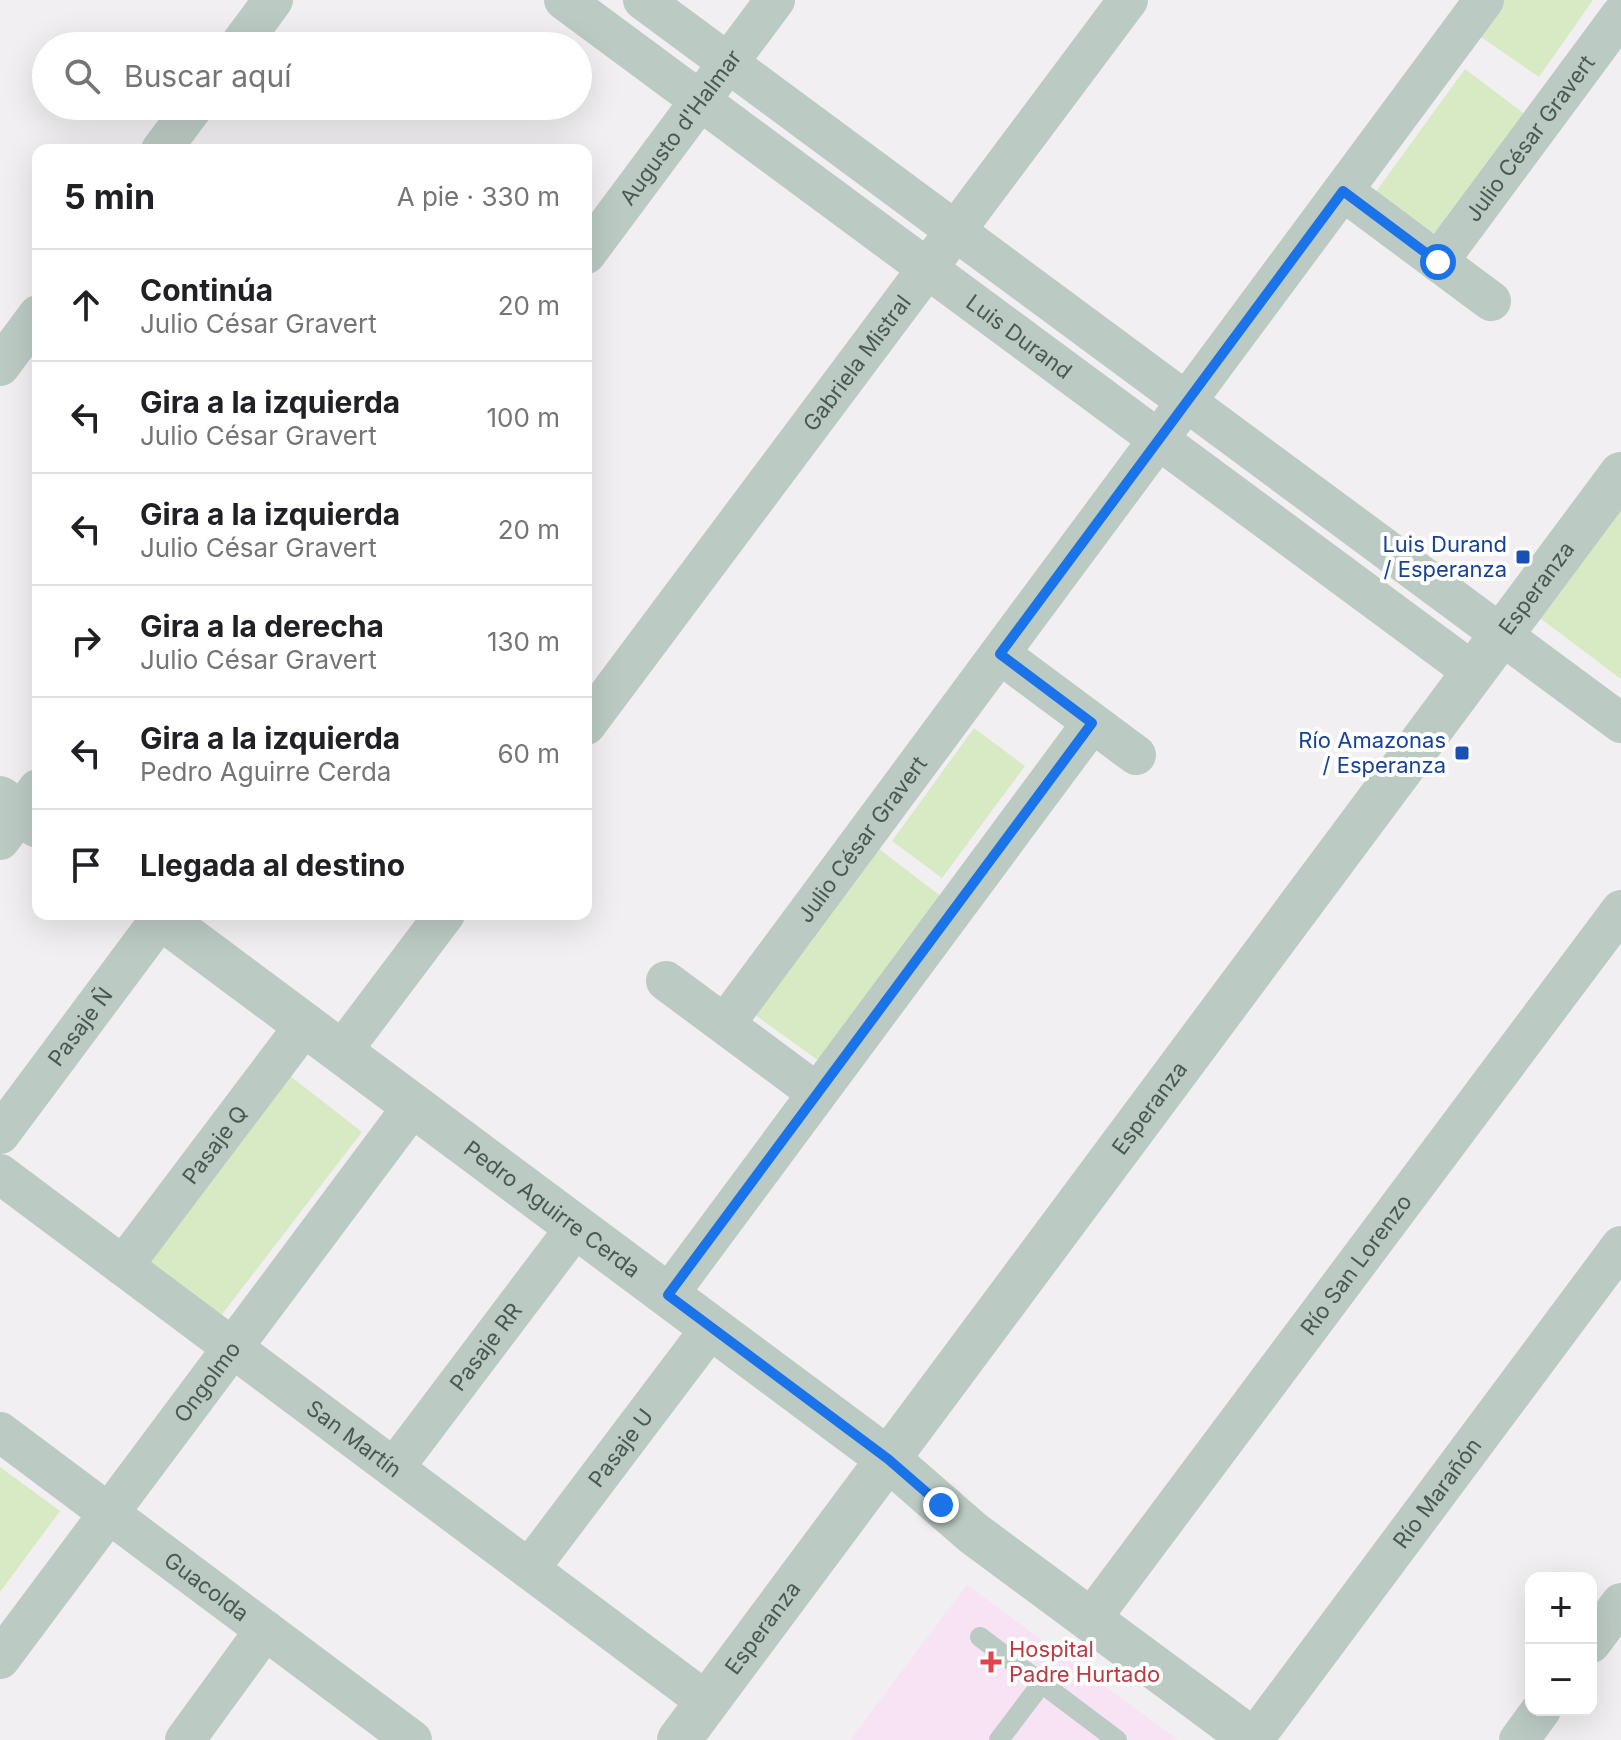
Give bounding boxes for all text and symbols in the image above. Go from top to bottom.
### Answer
search box [32,32,592,120]
street label: Augusto d'Halmar [614,45,747,210]
street label: Julio César Gravert [1460,50,1600,226]
icon: search [60,54,104,98]
text: Buscar aquí [124,58,291,94]
text: 5 min [64,176,155,217]
text: A pie · 330 m [397,181,560,212]
route start [1420,244,1456,280]
text: Continúa [140,272,273,308]
icon: ahead [64,283,108,327]
street label: Luis Durand [961,289,1077,384]
text: 20 m [498,290,560,321]
street label: Gabriela Mistral [797,290,916,436]
text: Julio César Gravert [140,308,377,339]
text: Gira a la izquierda [140,384,400,420]
icon: left [64,395,108,439]
text: 100 m [487,402,560,433]
text: Julio César Gravert [140,420,377,451]
text: Gira a la izquierda [140,496,400,532]
icon: left [64,507,108,551]
text: 20 m [498,514,560,545]
place label: Luis Durand / Esperanza [1382,531,1507,582]
text: Julio César Gravert [140,532,377,563]
street label: Esperanza [1493,536,1579,640]
marker: Luis Durand / Esperanza [1514,548,1532,566]
text: Gira a la derecha [140,608,384,644]
icon: right [64,619,108,663]
text: 130 m [487,626,560,657]
text: Julio César Gravert [140,644,377,675]
text: Gira a la izquierda [140,720,400,756]
place label: Río Amazonas / Esperanza [1298,727,1446,778]
icon: left [64,731,108,775]
text: 60 m [497,738,560,769]
marker: Río Amazonas / Esperanza [1453,744,1471,762]
street label: Julio César Gravert [792,751,932,927]
text: Pedro Aguirre Cerda [140,756,391,787]
icon: arrive [64,843,108,887]
text: Llegada al destino [140,847,405,883]
street label: Pasaje Ñ [42,982,118,1071]
street label: Esperanza [1106,1056,1192,1159]
street label: Pasaje Q [177,1100,253,1189]
street label: Pedro Aguirre Cerda [459,1135,645,1283]
street label: Río San Lorenzo [1295,1189,1417,1340]
street label: Pasaje RR [444,1298,527,1396]
street label: Ongolmo [168,1336,246,1427]
street label: San Martín [301,1395,407,1482]
street label: Pasaje U [583,1404,658,1492]
street label: Río Marañón [1387,1433,1487,1553]
route end [923,1487,959,1523]
street label: Guacolda [159,1547,254,1626]
map controls [1525,1572,1597,1716]
button: + [1525,1572,1597,1644]
street label: Esperanza [720,1576,806,1679]
place label: Hospital Padre Hurtado [1009,1636,1160,1687]
button: − [1525,1644,1597,1716]
marker: Hospital Padre Hurtado [980,1651,1002,1673]

